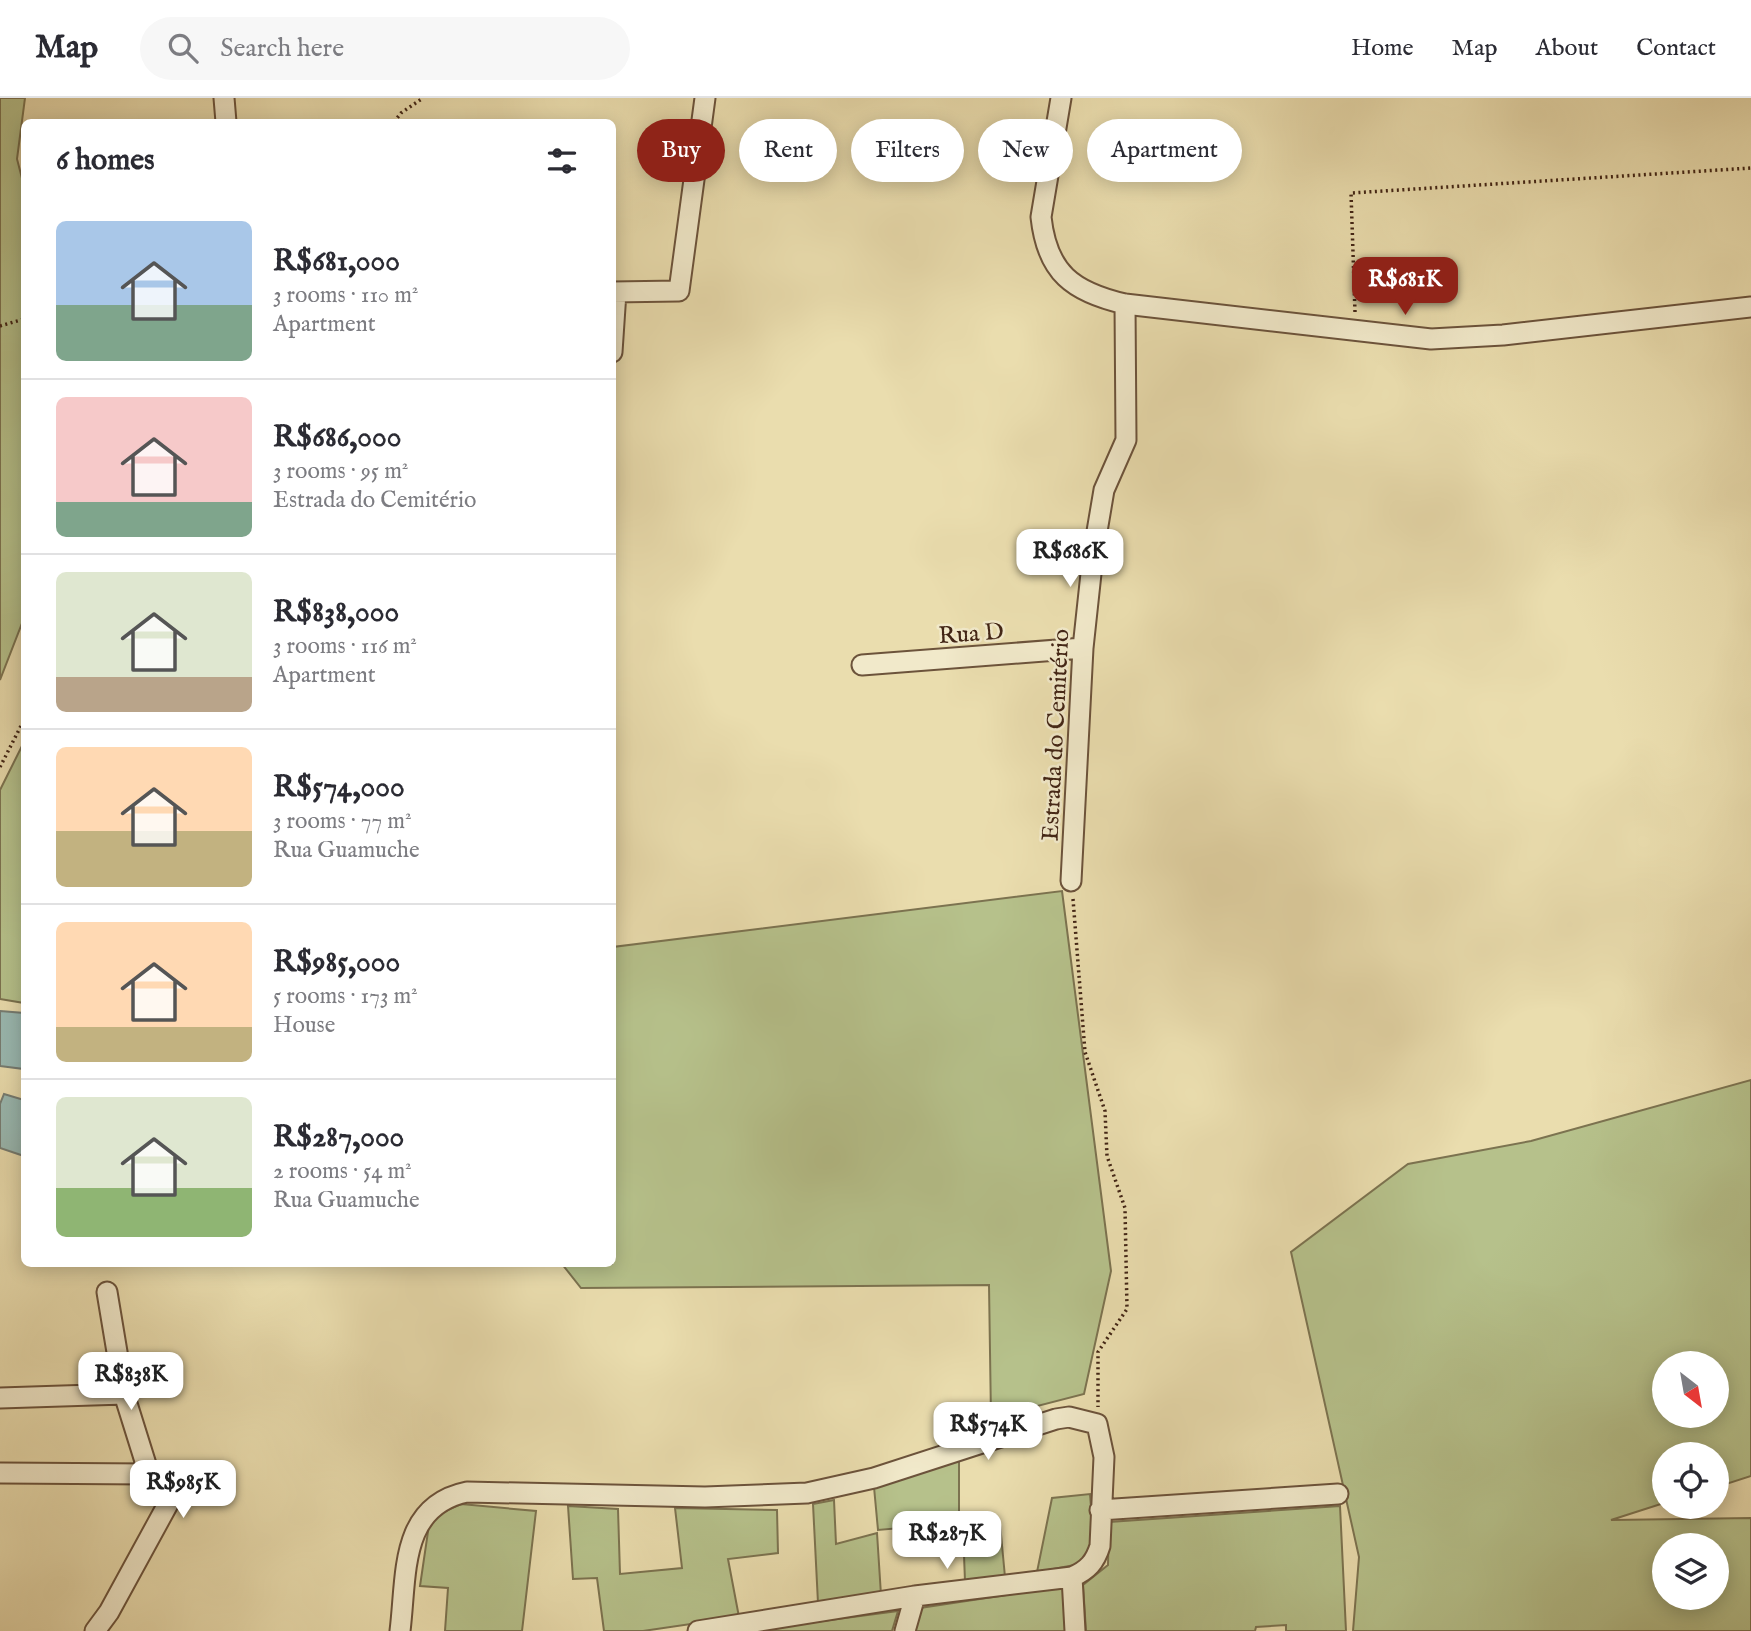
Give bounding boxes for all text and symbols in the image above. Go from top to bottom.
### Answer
search box [140,17,630,80]
text: Map [35,27,98,69]
icon: search [164,29,202,67]
text: Search here [220,32,344,65]
text: Home [1351,33,1414,64]
text: Map [1452,33,1498,64]
text: About [1536,33,1598,64]
text: Contact [1636,33,1716,64]
chip: Buy [637,119,725,182]
chip: Rent [739,119,837,182]
chip: Filters [851,119,964,182]
chip: New [978,119,1073,182]
chip: Apartment [1087,119,1242,182]
text: 6 homes [56,142,155,180]
icon: filters [543,142,581,180]
text: R$681,000 [273,243,400,281]
icon: home [112,249,196,333]
pin: R$681K [1348,258,1462,317]
text: R$681K [1368,265,1442,294]
text: 3 rooms · 110 m² [273,281,418,310]
text: Apartment [273,310,376,339]
text: R$686,000 [273,419,402,457]
icon: home [112,425,196,509]
text: 3 rooms · 95 m² [273,457,408,486]
text: Estrada do Cemitério [273,486,476,515]
pin: R$686K [1013,530,1127,589]
text: R$686K [1032,537,1108,566]
text: R$838,000 [273,594,399,632]
icon: home [112,600,196,684]
street label: Rua D [937,617,1005,652]
street label: Estrada do Cemitério [1035,628,1078,842]
text: 3 rooms · 116 m² [273,632,417,661]
text: Apartment [273,661,376,690]
text: R$574,000 [273,769,405,807]
icon: home [112,775,196,859]
text: 3 rooms · 77 m² [273,807,412,836]
text: Rua Guamuche [273,836,420,865]
text: R$985,000 [273,944,400,982]
icon: home [112,950,196,1034]
text: 5 rooms · 173 m² [273,982,418,1011]
text: House [273,1011,335,1040]
text: R$287,000 [273,1119,404,1157]
icon: home [112,1125,196,1209]
text: 2 rooms · 54 m² [273,1157,412,1186]
text: Rua Guamuche [273,1186,420,1215]
north arrow [1652,1351,1729,1428]
map controls [1652,1351,1729,1610]
pin: R$838K [74,1352,188,1412]
text: R$838K [94,1360,168,1389]
pin: R$574K [931,1402,1045,1462]
text: R$574K [949,1410,1027,1439]
button: locate [1652,1442,1729,1519]
pin: R$985K [126,1460,240,1520]
text: R$985K [146,1468,220,1497]
pin: R$287K [890,1512,1004,1571]
text: R$287K [908,1519,986,1548]
button: layers [1652,1533,1729,1610]

